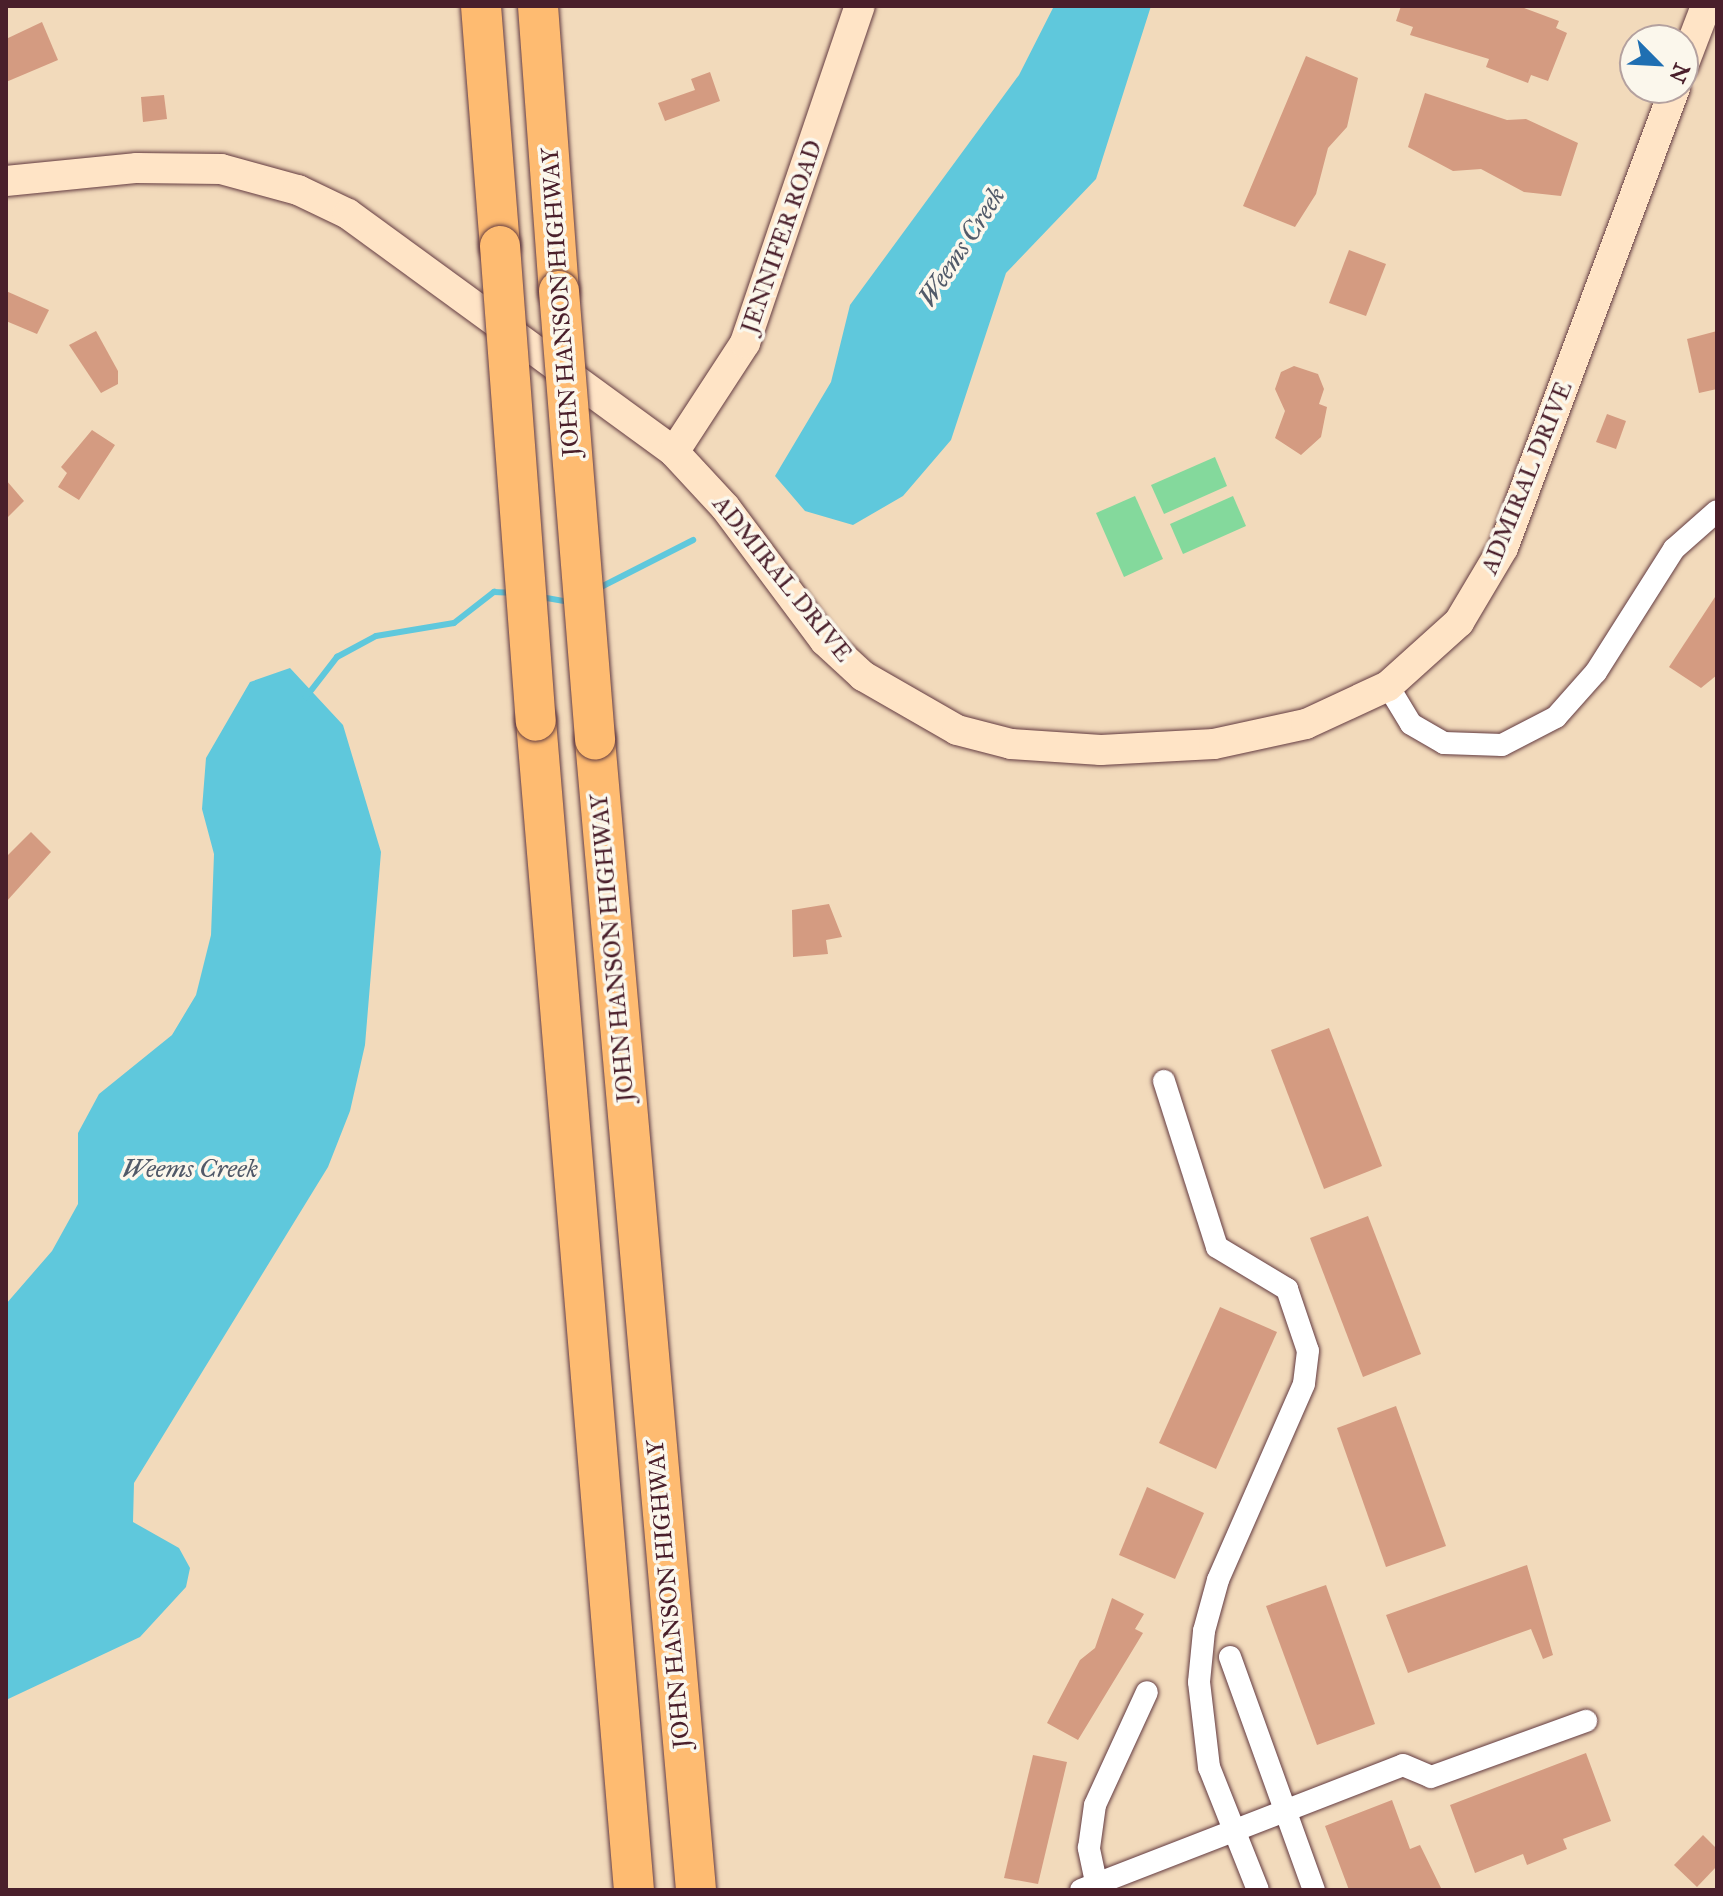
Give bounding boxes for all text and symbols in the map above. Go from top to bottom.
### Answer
north arrow [1619,24,1699,104]
text: N [1663,59,1696,87]
street label: JENNIFER ROAD [735,137,829,337]
street label: JOHN HANSON HIGHWAY [536,147,586,457]
water label: Weems Creek [912,181,1012,313]
street label: ADMIRAL DRIVE [1475,377,1579,579]
street label: ADMIRAL DRIVE [706,490,858,668]
street label: JOHN HANSON HIGHWAY [585,792,641,1104]
water label: Weems Creek [122,1153,258,1185]
street label: JOHN HANSON HIGHWAY [641,1438,697,1750]

